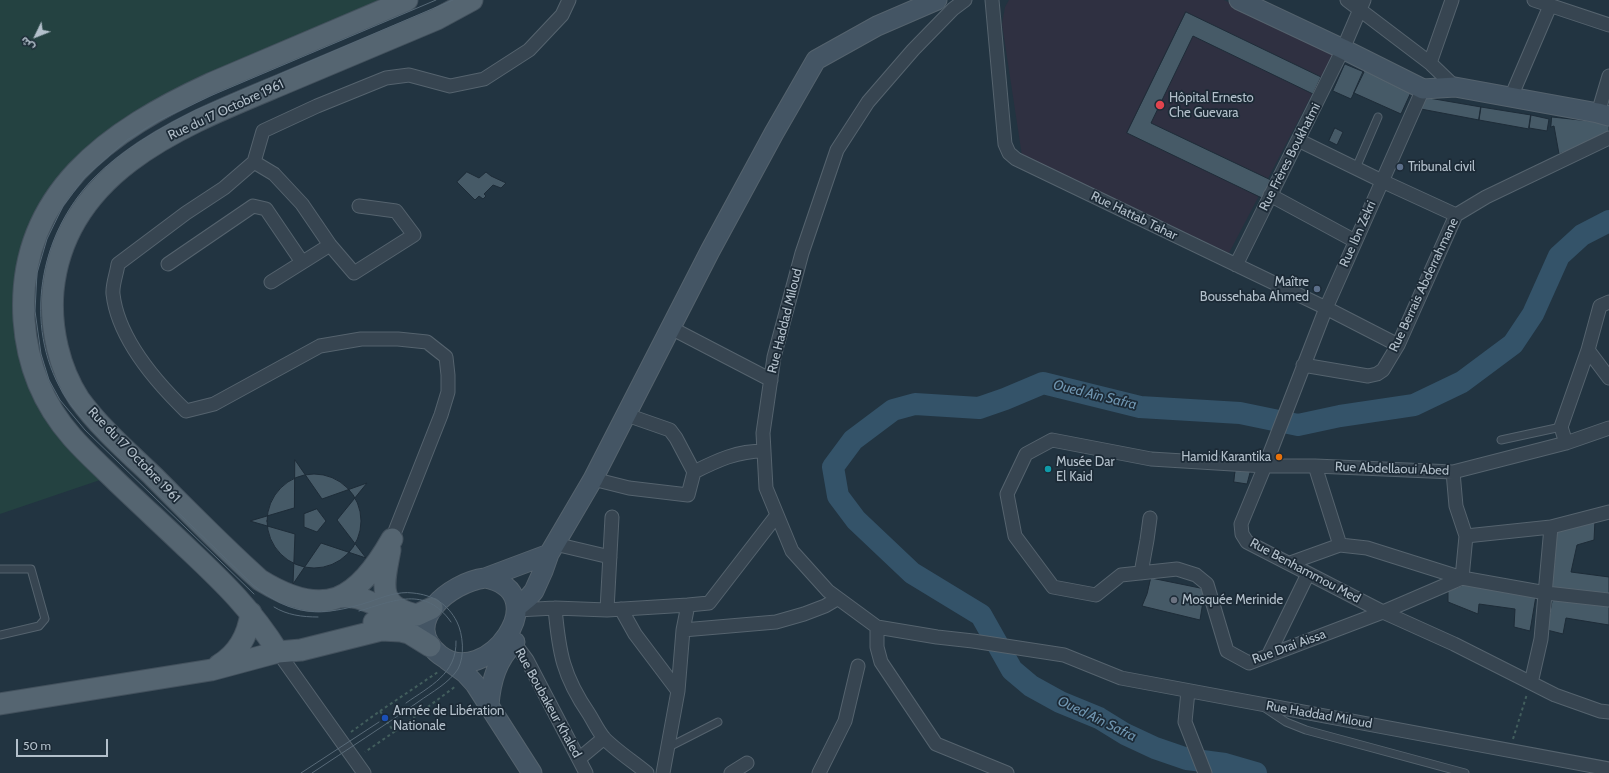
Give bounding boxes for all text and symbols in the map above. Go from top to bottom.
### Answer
north arrow [16,16,56,56]
text: ش [17,34,37,54]
street label: Rue du 17 Octobre 1961 [166,76,286,144]
place label: Hôpital Ernesto Che Guevara [1169,90,1254,121]
marker: Hôpital Ernesto Che Guevara [1154,99,1166,111]
street label: Rue Frères Boukhatmi [1256,100,1324,214]
place label: Tribunal civil [1408,159,1475,175]
marker: Tribunal civil [1395,162,1405,172]
street label: Rue Hattab Tahar [1088,188,1180,244]
street label: Rue Ibn Zekri [1336,198,1380,270]
street label: Rue Berrais Abderrahmane [1386,216,1462,354]
street label: Rue Haddad Miloud [764,267,806,375]
place label: Maître Boussehaba Ahmed [1200,274,1309,305]
marker: Maître Boussehaba Ahmed [1312,284,1322,294]
water label: Oued Aîn Safra [1052,377,1138,413]
street label: Rue du 17 Octobre 1961 [85,404,183,506]
place label: Hamid Karantika [1181,449,1271,465]
marker: Hamid Karantika [1274,452,1284,462]
place label: Musée Dar El Kaid [1056,454,1115,485]
street label: Rue Abdellaoui Abed [1335,459,1449,479]
marker: Musée Dar El Kaid [1043,464,1053,474]
street label: Rue Benhammou Med [1247,535,1363,607]
place label: Mosquée Merinide [1182,592,1283,608]
marker: Mosquée Merinide [1169,595,1179,605]
street label: Rue Drai Aissa [1250,626,1328,668]
street label: Rue Boubakeur Khaled [511,646,585,760]
water label: Oued Aîn Safra [1055,693,1139,745]
street label: Rue Haddad Miloud [1265,698,1373,732]
place label: Armée de Libération Nationale [393,703,504,734]
marker: Armée de Libération Nationale [380,713,390,723]
scale bar [18,731,110,757]
text: 50 m [23,738,51,753]

